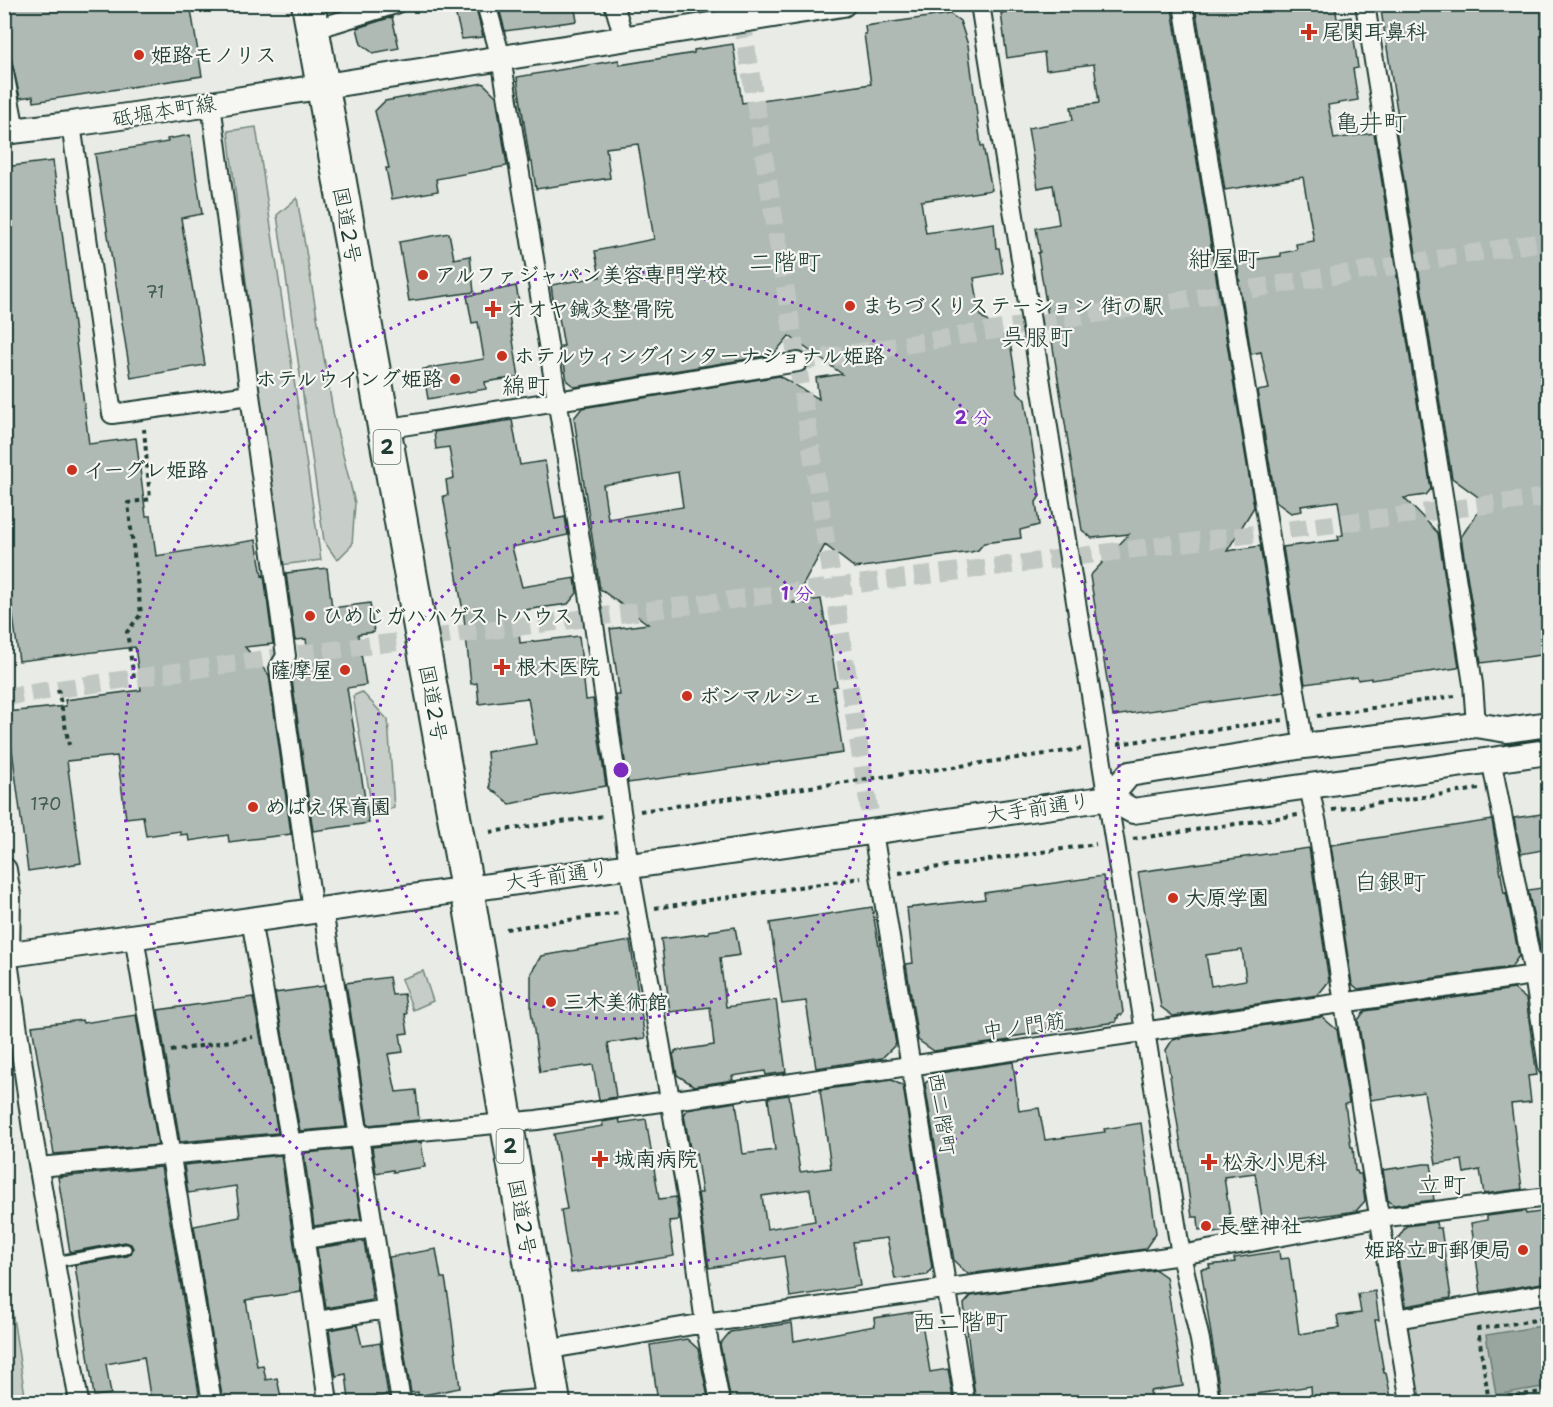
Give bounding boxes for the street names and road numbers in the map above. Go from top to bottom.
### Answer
street label: 砥堀本町線 [110,89,218,133]
street label: 国道2号 [326,184,368,266]
road number: 2 [374,430,400,464]
street label: 国道2号 [412,662,454,744]
street label: 大手前通り [984,787,1092,829]
street label: 大手前通り [503,855,611,897]
street label: 中ノ門筋 [980,1006,1068,1046]
street label: 西二階町 [922,1070,962,1158]
road number: 2 [496,1129,524,1163]
street label: 国道2号 [501,1176,543,1258]

